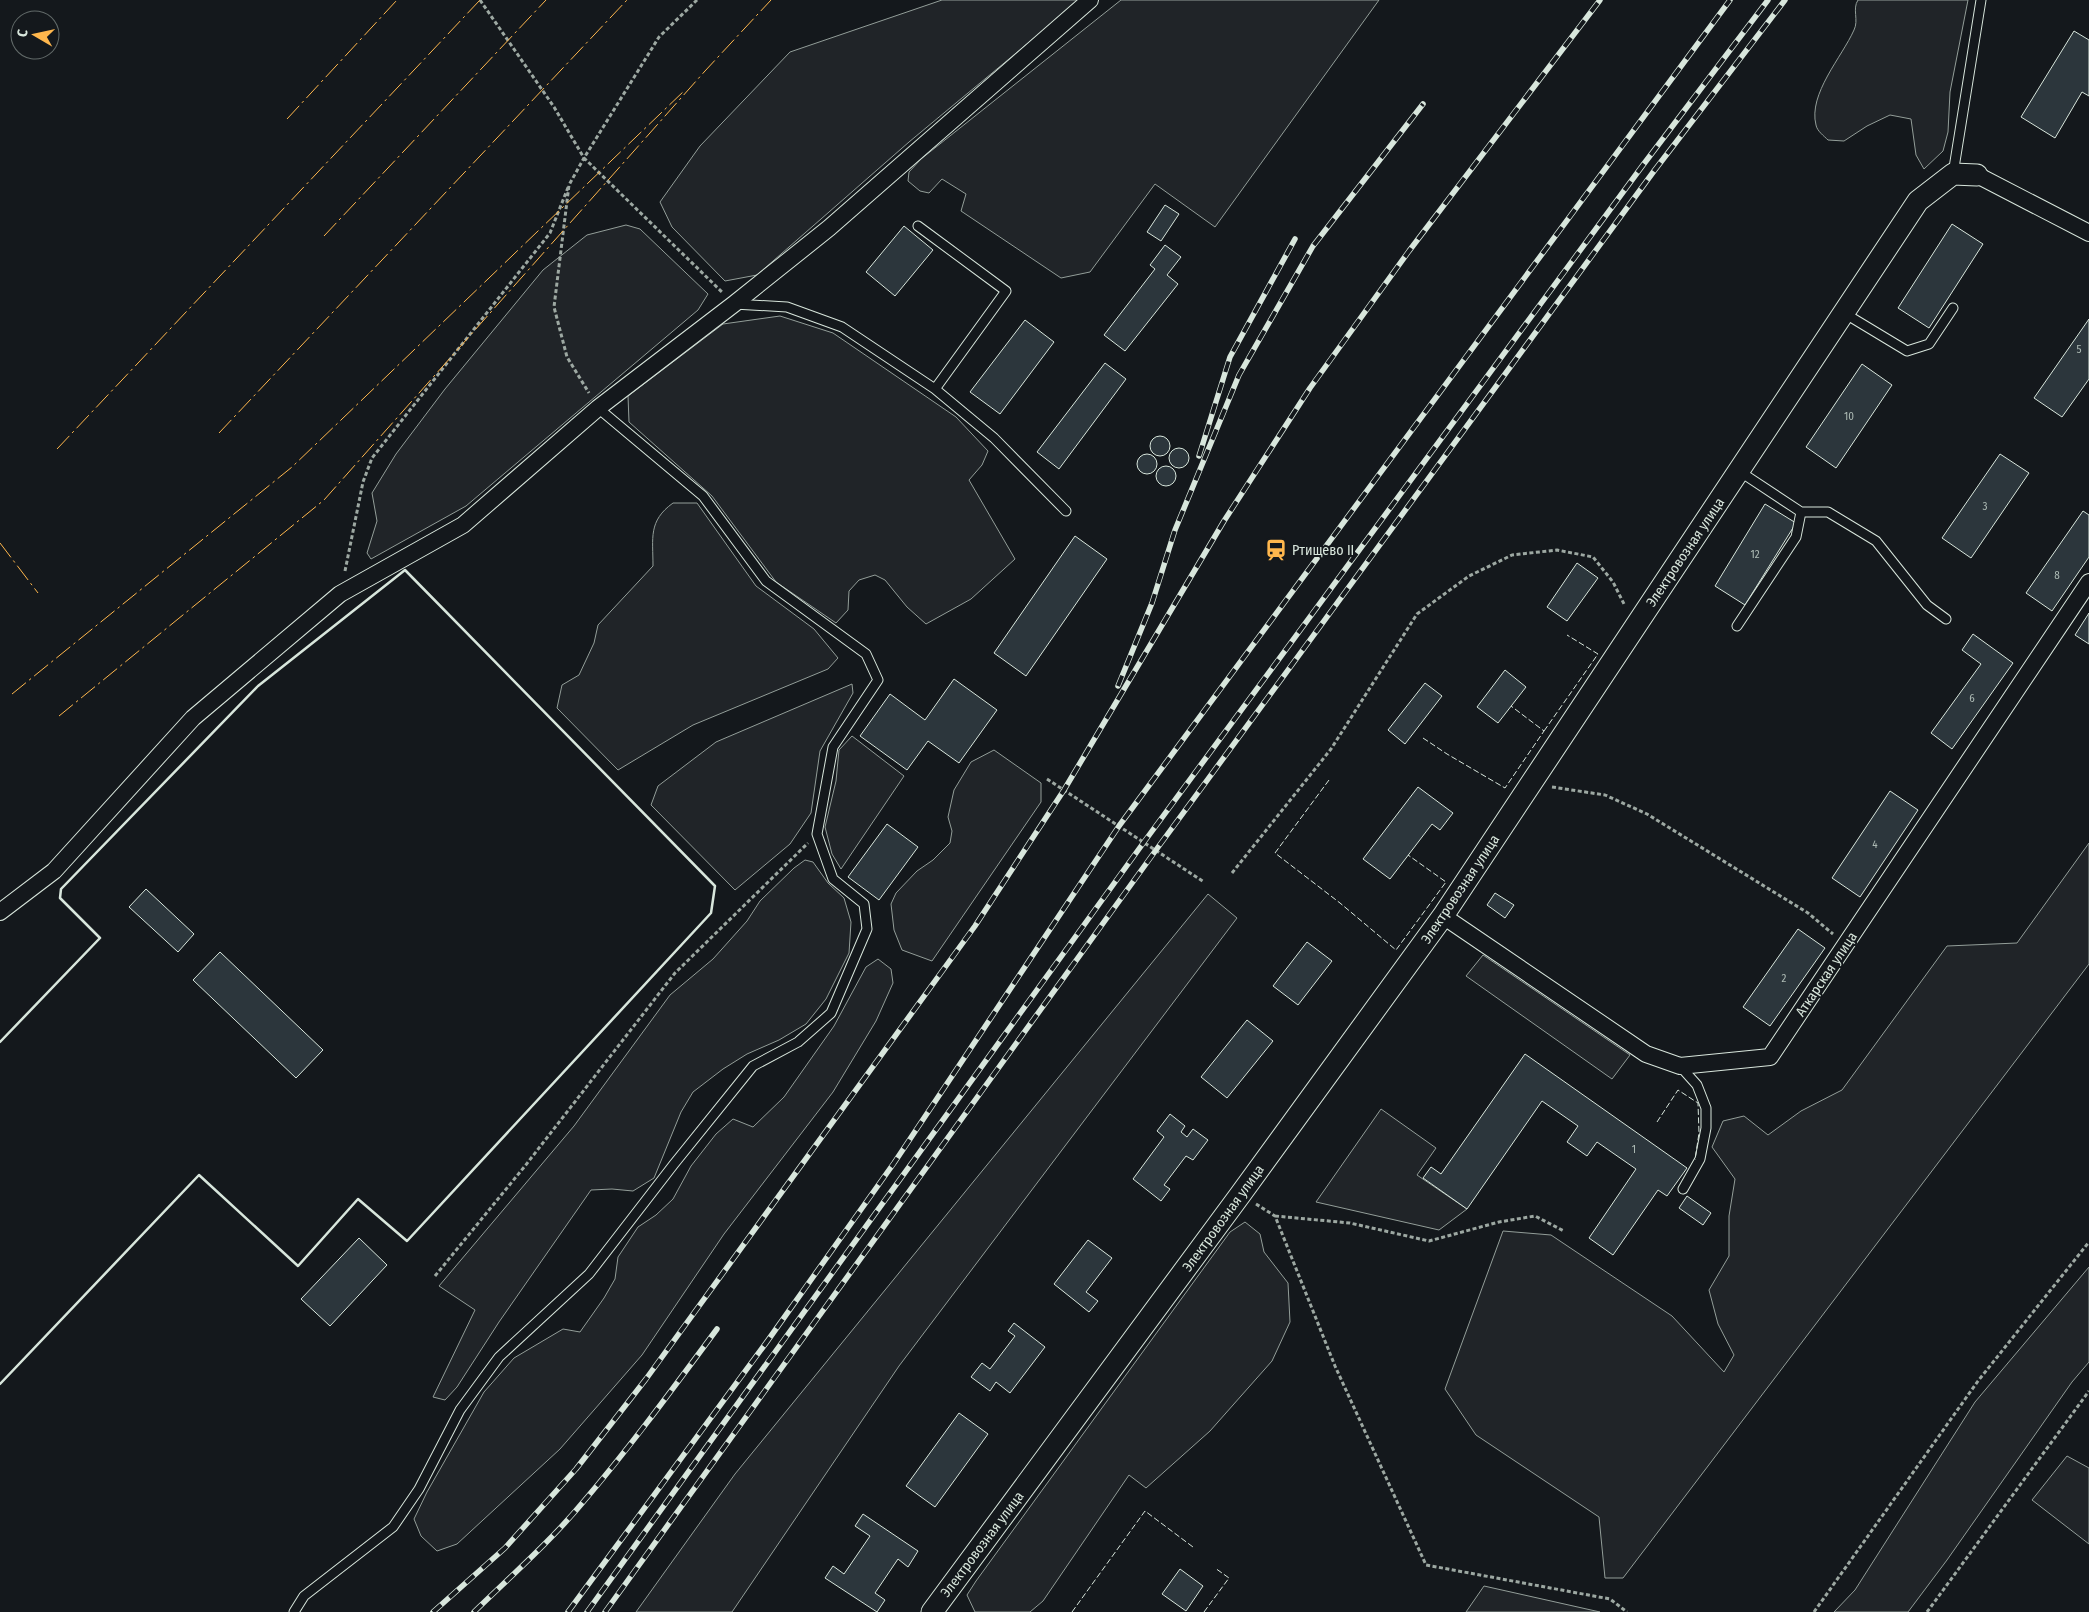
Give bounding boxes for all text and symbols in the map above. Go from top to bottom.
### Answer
north arrow [10,10,60,60]
text: С [14,27,32,38]
house number: 5 [2076,343,2082,356]
house number: 10 [1844,410,1854,423]
street label: Электровозная улица [1643,494,1728,610]
house number: 3 [1983,500,1988,513]
station icon: Ртищево II [1263,537,1289,563]
place label: Ртищево II [1292,542,1354,559]
house number: 12 [1750,548,1760,561]
house number: 8 [2054,569,2060,582]
house number: 6 [1969,692,1975,705]
street label: Электровозная улица [1418,831,1503,947]
house number: 4 [1872,838,1878,851]
street label: Аткарская улица [1792,929,1861,1020]
house number: 2 [1782,972,1787,985]
house number: 1 [1632,1143,1636,1156]
street label: Электровозная улица [1179,1162,1268,1275]
street label: Электровозная улица [937,1488,1028,1600]

